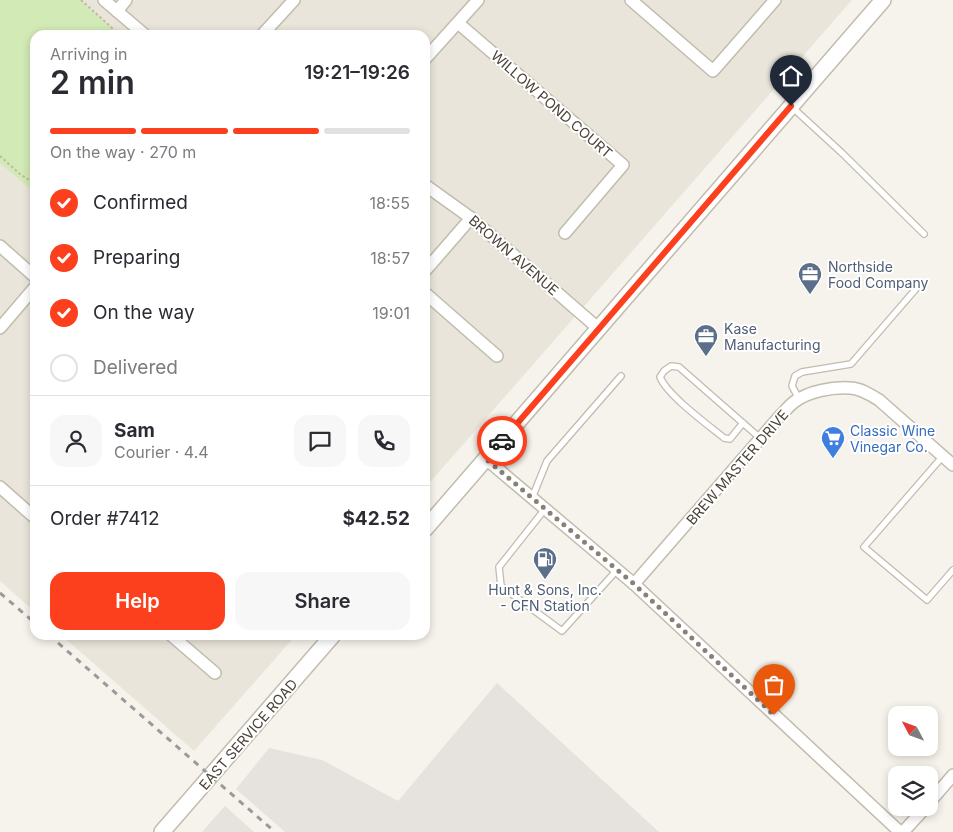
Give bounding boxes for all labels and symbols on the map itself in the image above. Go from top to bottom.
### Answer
street label: WILLOW POND COURT [488,47,616,161]
pin [770,55,812,106]
street label: BROWN AVENUE [466,211,562,299]
place label: Northside Food Company [828,258,929,291]
office icon: Northside Food Company [797,261,823,295]
place label: Kase Manufacturing [724,320,820,353]
office icon: Kase Manufacturing [693,323,719,357]
street label: BREW MASTER DRIVE [682,406,792,528]
courier [477,416,527,466]
place label: Classic Wine Vinegar Co. [850,422,935,455]
supermarket icon: Classic Wine Vinegar Co. [820,425,846,459]
fuel station icon: Hunt & Sons, Inc. - CFN Station [532,546,558,580]
place label: Hunt & Sons, Inc. - CFN Station [488,581,602,614]
pin [753,664,795,715]
street label: EAST SERVICE ROAD [195,675,301,793]
north arrow [888,706,938,756]

